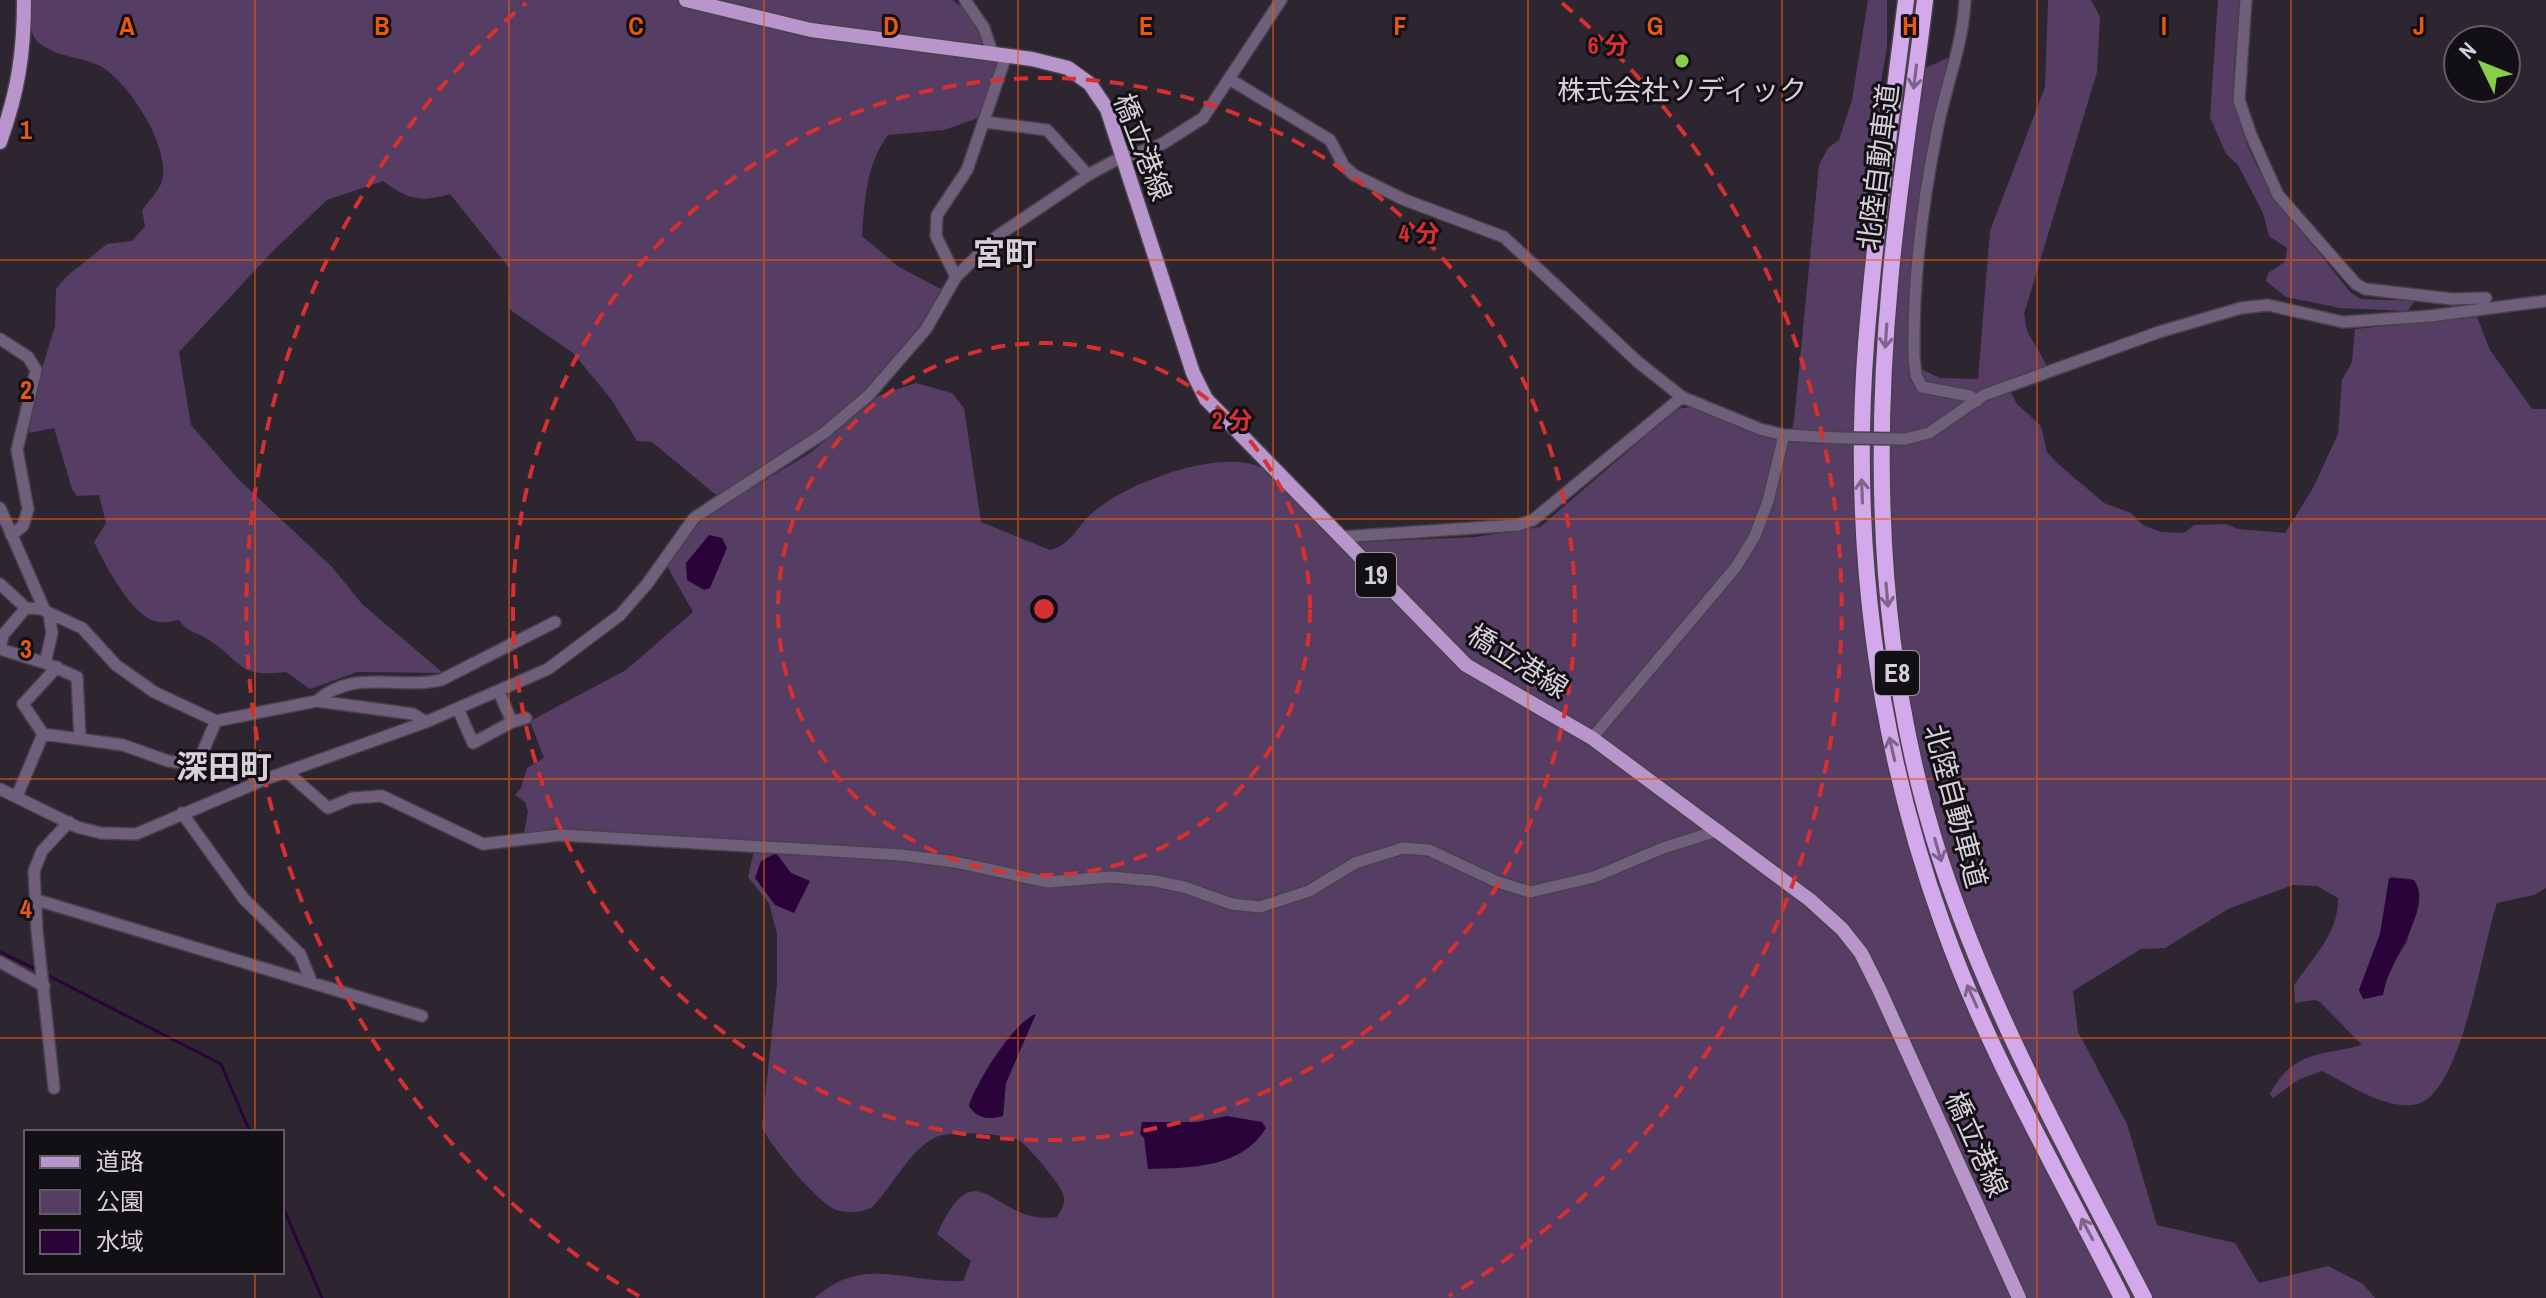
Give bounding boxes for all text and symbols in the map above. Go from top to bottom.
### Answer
text: A [119,8,135,43]
text: B [374,8,390,43]
text: C [628,8,644,43]
text: D [883,8,899,43]
text: E [1139,8,1153,43]
text: F [1393,8,1407,43]
text: G [1647,8,1663,43]
text: H [1902,8,1918,43]
text: I [2161,8,2167,43]
text: J [2413,8,2425,43]
north arrow [2442,24,2522,104]
text: 6 分 [1588,29,1628,61]
text: N [2452,35,2483,65]
marker: 株式会社ソディック [1673,52,1691,70]
one-way arrow [1908,63,1923,90]
place label: 株式会社ソディック [1557,71,1807,109]
street label: 北陸自動車道 [1849,81,1907,253]
street label: 橋立港線 [1105,88,1181,206]
text: 1 [20,112,32,147]
text: 4 分 [1399,217,1439,249]
district label: 宮町 [973,232,1037,275]
one-way arrow [1878,322,1893,349]
text: 2 [20,372,32,407]
text: 2 分 [1212,404,1252,436]
one-way arrow [1855,478,1870,505]
road number: 19 [1356,553,1396,597]
one-way arrow [1880,581,1895,608]
centre of rings [1030,595,1058,623]
street label: 橋立港線 [1460,615,1576,707]
text: 3 [20,631,32,666]
road number: E8 [1875,651,1919,695]
street label: 北陸自動車道 [1916,720,1996,892]
one-way arrow [1884,736,1899,762]
district label: 深田町 [176,745,272,788]
one-way arrow [1931,836,1946,862]
text: 4 [20,891,32,926]
one-way arrow [1963,984,1978,1008]
street label: 橋立港線 [1937,1085,2017,1203]
legend [24,1130,284,1274]
text: 道路 [96,1145,144,1177]
text: 公園 [96,1185,144,1217]
one-way arrow [2078,1217,2094,1241]
text: 水域 [96,1225,144,1257]

